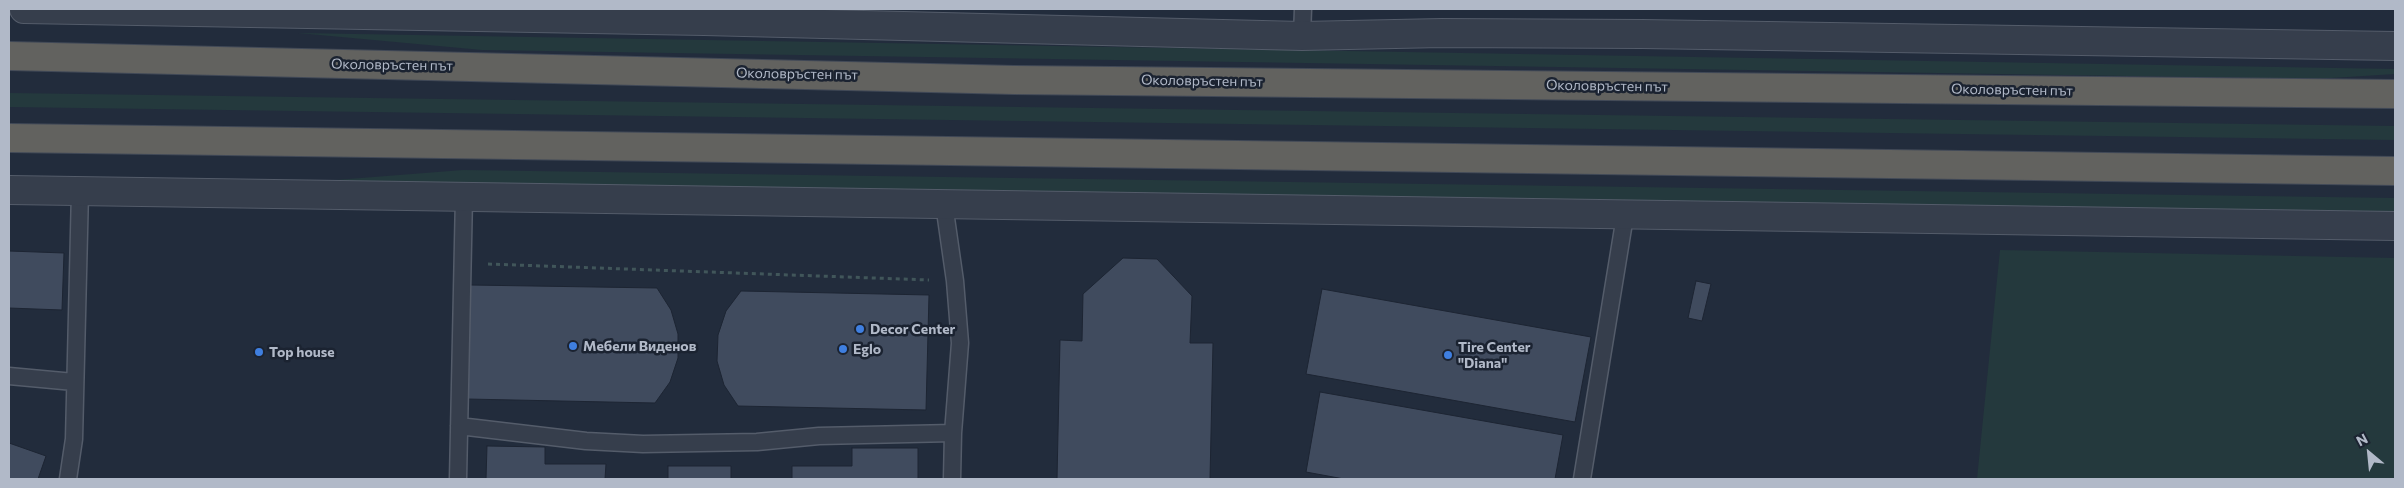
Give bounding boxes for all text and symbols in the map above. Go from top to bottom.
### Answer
street label: Околовръстен път [331,56,453,74]
street label: Околовръстен път [736,65,858,83]
street label: Околовръстен път [1141,72,1263,90]
street label: Околовръстен път [1546,77,1668,95]
street label: Околовръстен път [1951,81,2073,99]
place label: Decor Center [870,321,955,337]
marker: Decor Center [854,323,866,335]
place label: Мебели Виденов [583,338,696,354]
place label: Tire Center "Diana" [1458,339,1531,372]
marker: Мебели Виденов [567,340,579,352]
place label: Eglo [853,341,881,357]
marker: Eglo [837,343,849,355]
place label: Top house [269,344,335,360]
marker: Top house [253,346,265,358]
marker: Tire Center "Diana" [1442,349,1454,361]
north arrow [2344,428,2394,478]
text: N [2353,429,2370,449]

